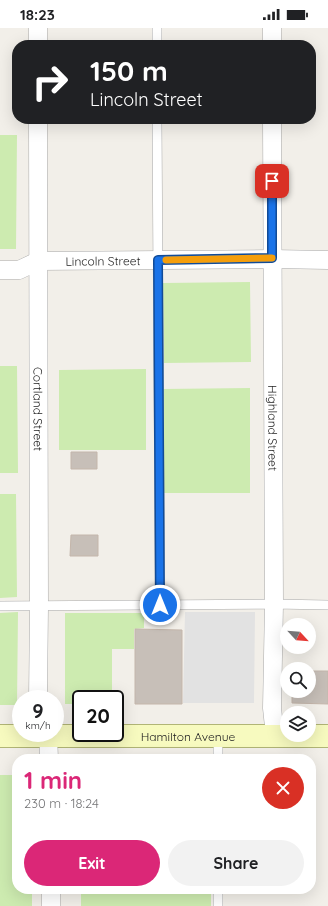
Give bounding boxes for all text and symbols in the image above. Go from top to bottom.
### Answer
text: 18:23 [20,5,55,24]
text: 150 m [90,53,168,88]
icon: right [24,56,76,108]
text: Lincoln Street [90,88,203,111]
pin [255,164,289,198]
icon: arrive [261,170,283,192]
street label: Lincoln Street [65,253,141,268]
street label: Cortland Street [31,367,46,451]
street label: Highland Street [266,385,281,471]
position arrow [139,584,181,626]
north arrow [280,618,316,654]
map controls [280,618,316,742]
button: search [280,662,316,698]
speed limit sign: 20 [72,690,124,742]
text: 9 [32,698,44,723]
button: layers [280,706,316,742]
text: km/h [25,719,51,732]
street label: Hamilton Avenue [141,729,236,744]
text: 1 min [24,765,82,795]
button: close [262,767,304,809]
text: 230 m · 18:24 [24,795,99,811]
button: Exit [24,840,160,886]
button: Share [168,840,304,886]

